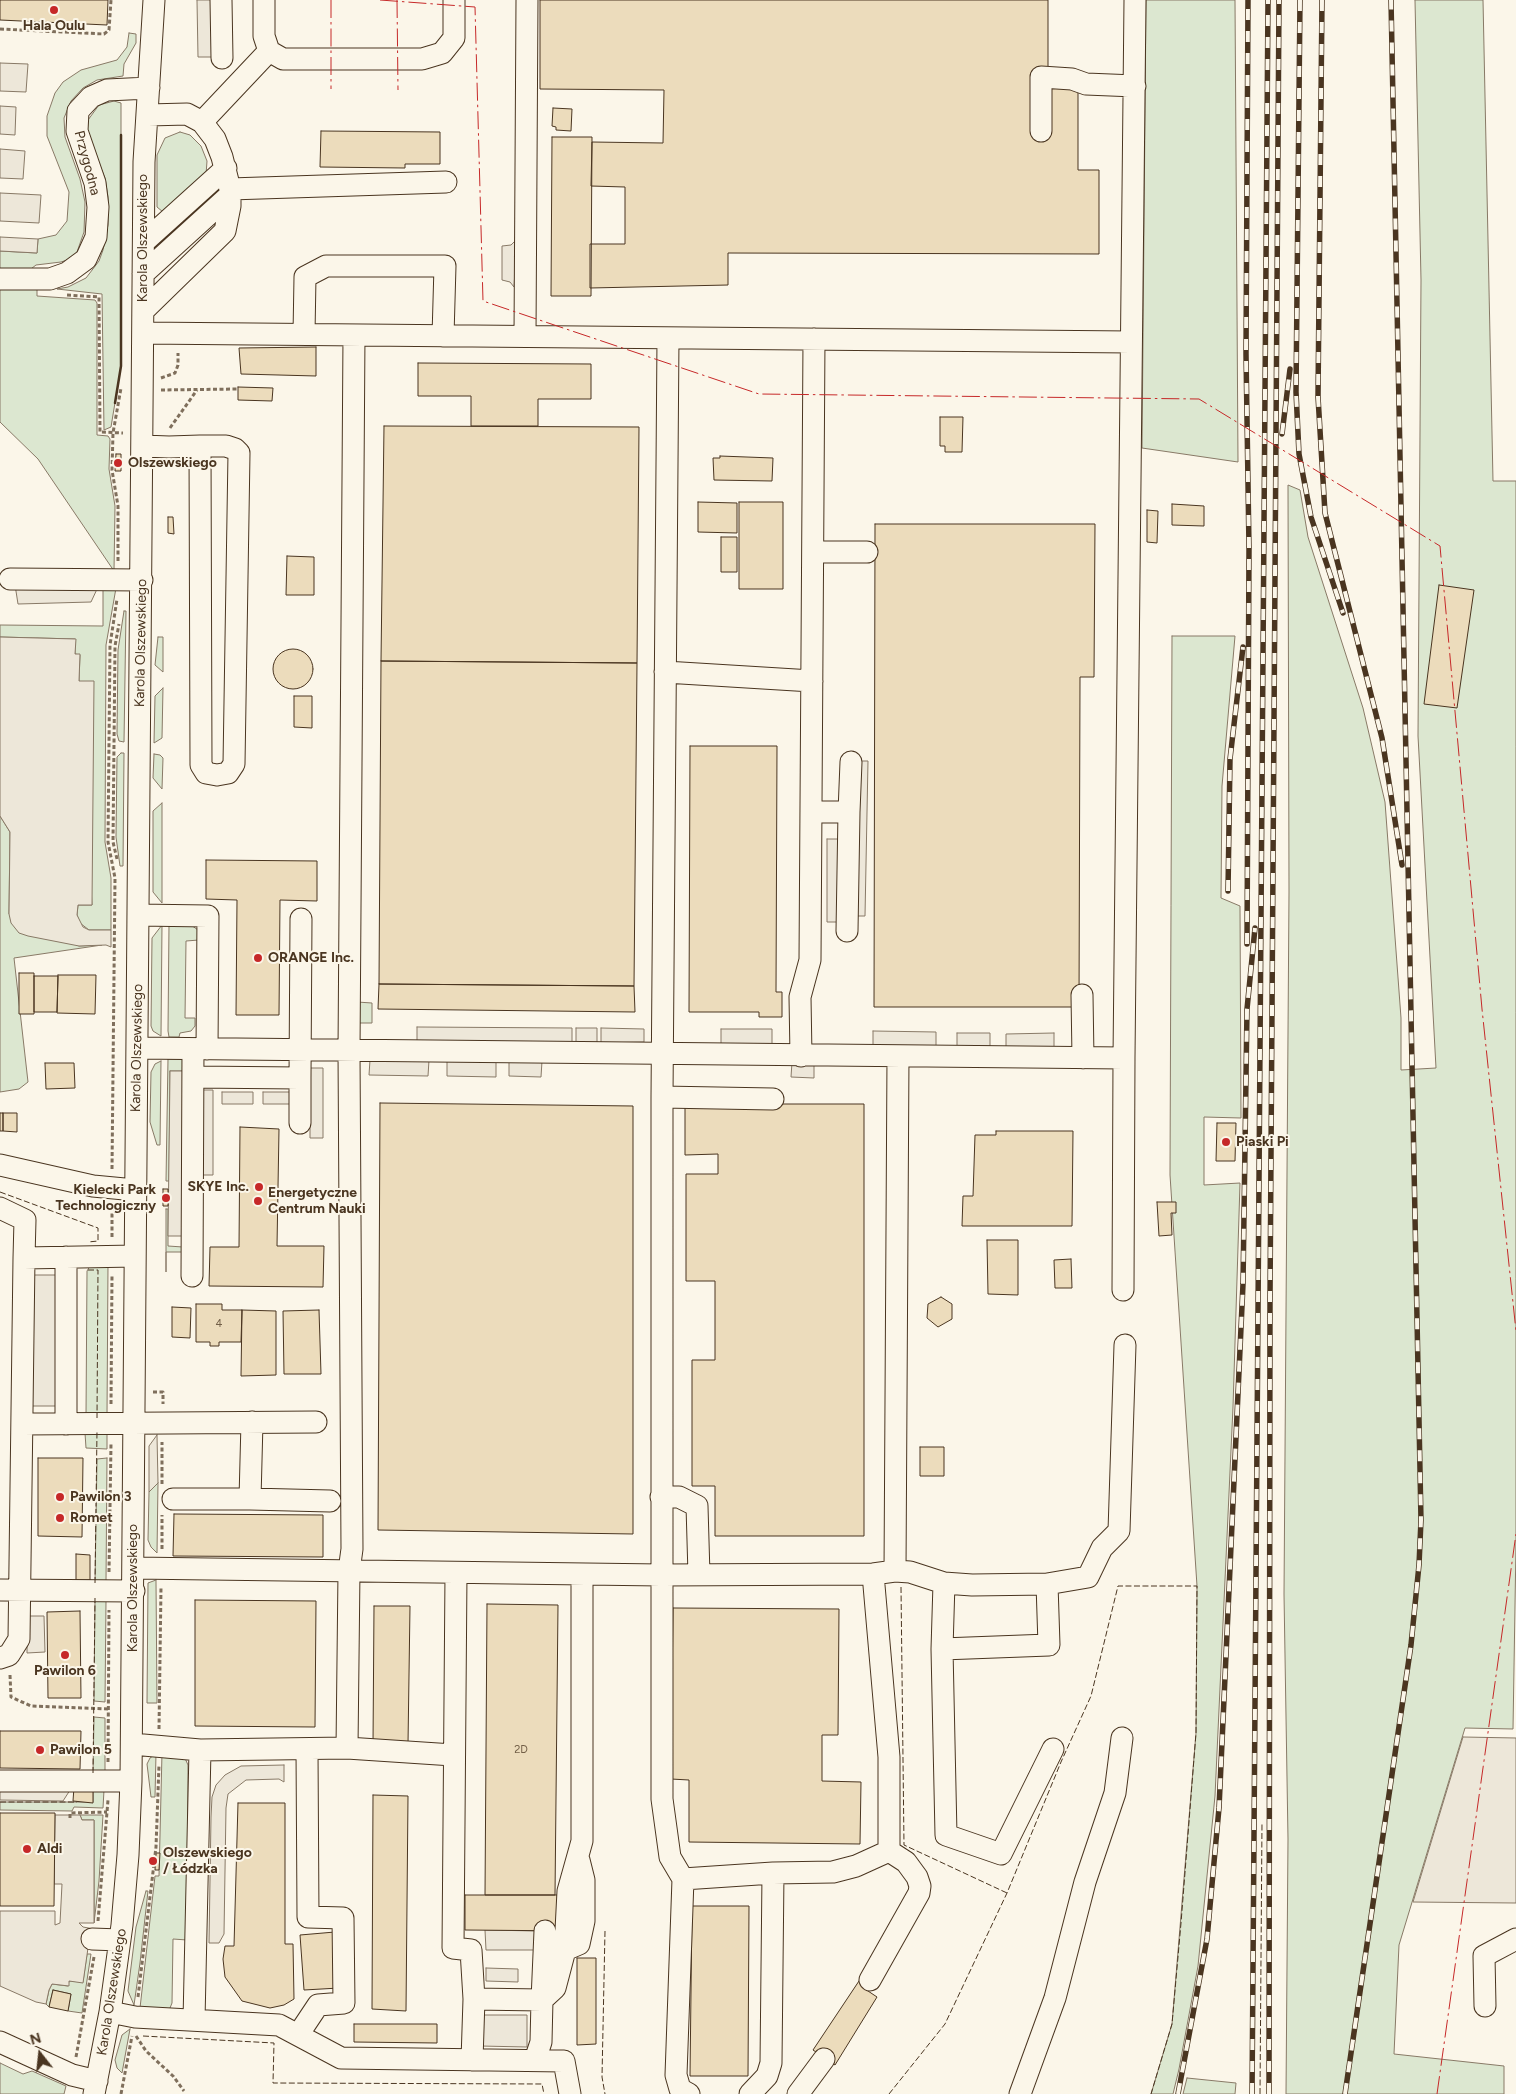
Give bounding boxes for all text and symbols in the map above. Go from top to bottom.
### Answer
marker: Hala Oulu [48,4,60,16]
place label: Hala Oulu [23,18,85,34]
street label: Przygodna [70,129,104,197]
street label: Karola Olszewskiego [135,174,151,302]
place label: Olszewskiego [128,455,217,471]
marker: Olszewskiego [112,457,124,469]
street label: Karola Olszewskiego [131,579,151,707]
place label: ORANGE Inc. [268,950,354,966]
marker: ORANGE Inc. [252,952,264,964]
street label: Karola Olszewskiego [127,984,147,1112]
place label: Piaski Pi [1236,1134,1289,1150]
marker: Piaski Pi [1220,1136,1232,1148]
place label: SKYE Inc. [187,1179,249,1195]
marker: SKYE Inc. [253,1181,265,1193]
place label: Kielecki Park Technologiczny [55,1182,156,1214]
place label: Energetyczne Centrum Nauki [268,1185,366,1218]
marker: Kielecki Park Technologiczny [160,1192,172,1204]
marker: Energetyczne Centrum Nauki [252,1195,264,1207]
house number: 4 [216,1317,222,1331]
place label: Pawilon 3 [70,1489,132,1505]
marker: Pawilon 3 [54,1491,66,1503]
place label: Romet [70,1510,113,1526]
marker: Romet [54,1512,66,1524]
street label: Karola Olszewskiego [125,1524,141,1652]
marker: Pawilon 6 [59,1649,71,1661]
place label: Pawilon 6 [34,1663,96,1679]
place label: Pawilon 5 [50,1742,112,1758]
house number: 2D [514,1743,528,1757]
marker: Pawilon 5 [34,1744,46,1756]
place label: Aldi [37,1841,62,1857]
marker: Aldi [21,1843,33,1855]
place label: Olszewskiego / Łódzka [163,1845,252,1878]
marker: Olszewskiego / Łódzka [147,1855,159,1867]
street label: Karola Olszewskiego [94,1927,130,2057]
north arrow [15,2029,65,2079]
text: N [28,2029,43,2049]

